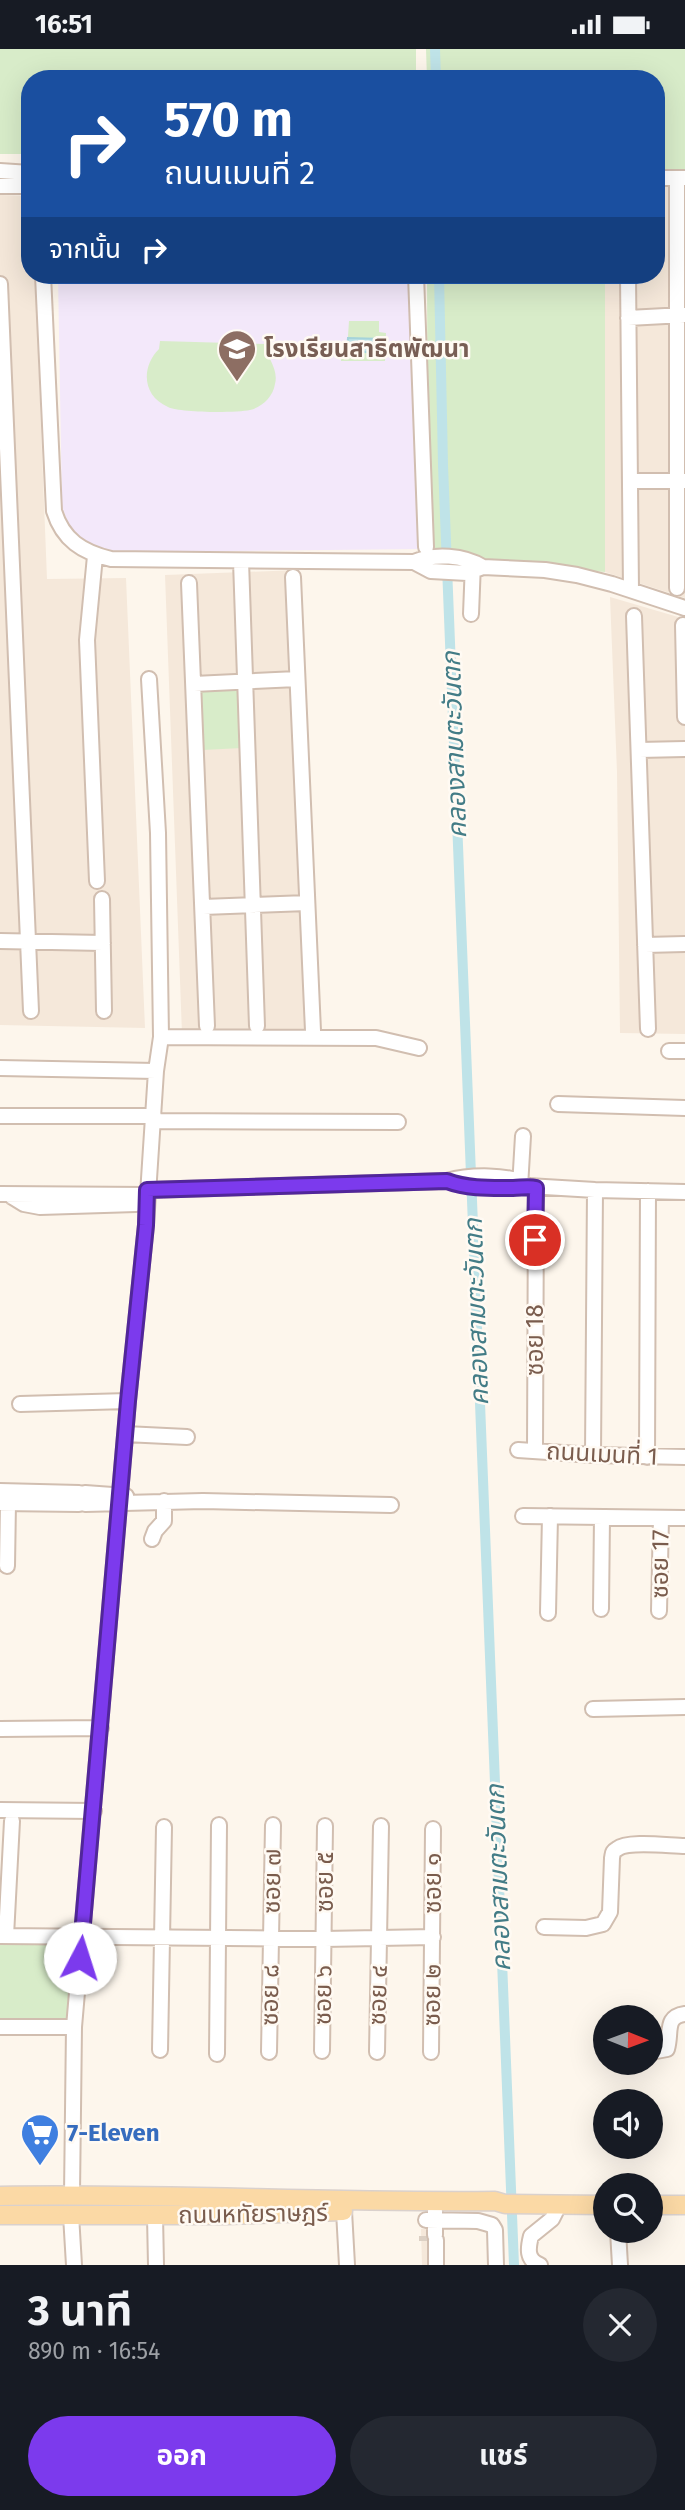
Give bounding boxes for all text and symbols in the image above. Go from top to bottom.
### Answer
text: 16:51 [35,9,93,40]
text: 570 m [164,90,293,149]
icon: right [49,98,140,189]
text: ถนนเมนที่ 2 [164,154,315,192]
icon: right [135,231,173,269]
text: จากนั้น [49,234,121,265]
school or university icon: โรงเรียนสาธิตพัฒนา [216,328,258,383]
place label: โรงเรียนสาธิตพัฒนา [264,335,469,363]
water label: คลองสามตะวันตก [436,649,473,839]
pin [505,1210,565,1270]
water label: คลองสามตะวันตก [458,1216,495,1406]
icon: arrive [516,1221,554,1259]
street label: ซอย 18 [521,1304,549,1376]
street label: ถนนเมนที่ 1 [545,1434,659,1471]
street label: ซอย 17 [645,1529,675,1599]
water label: คลองสามตะวันตก [480,1782,517,1972]
street label: ซอย ๗ [257,1848,287,1914]
street label: ซอย ๕ [311,1852,339,1912]
street label: ซอย ๑ [419,1853,447,1913]
position arrow [43,1921,117,1995]
street label: ซอย ๘ [255,1964,285,2026]
street label: ซอย ๔ [363,1964,393,2026]
street label: ซอย ๒ [417,1964,447,2026]
street label: ซอย ๖ [308,1965,338,2025]
north arrow [593,2005,663,2075]
map controls [593,2005,663,2243]
button: sound [593,2089,663,2159]
supermarket icon: 7-Eleven [19,2112,61,2167]
place label: 7-Eleven [67,2119,160,2147]
button: search [593,2173,663,2243]
street label: ถนนหทัยราษฎร์ [178,2199,329,2229]
text: 3 นาที [28,2286,132,2336]
button: close [583,2288,657,2362]
text: 890 m · 16:54 [28,2337,160,2365]
button: ออก [28,2416,336,2496]
button: แชร์ [350,2416,657,2496]

